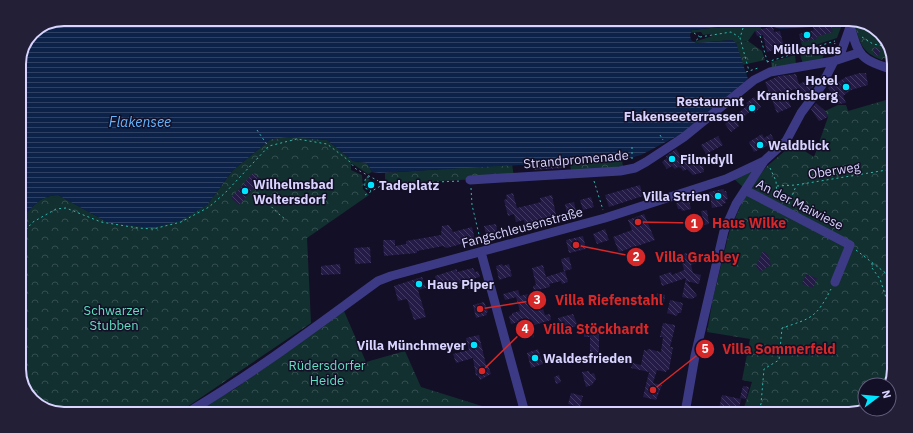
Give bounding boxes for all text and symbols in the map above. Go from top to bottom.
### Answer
marker: Müllerhaus [802,30,812,40]
place label: Müllerhaus [773,41,842,58]
place label: Hotel Kranichsberg [757,72,839,104]
marker: Hotel Kranichsberg [841,82,851,92]
place label: Restaurant Flakenseeterrassen [624,93,744,125]
marker: Restaurant Flakenseeterrassen [747,103,757,113]
water label: Flakensee [109,113,171,131]
place label: Waldblick [768,137,830,154]
marker: Waldblick [755,140,765,150]
street label: Strandpromenade [523,146,629,173]
place label: Filmidyll [680,151,733,168]
marker: Filmidyll [667,154,677,164]
street label: Oberweg [807,158,862,183]
street label: An der Maiwiese [753,175,846,234]
place label: Wilhelmsbad Woltersdorf [253,176,334,208]
place label: Tadeplatz [379,177,439,194]
marker: Tadeplatz [366,180,376,190]
marker: Wilhelmsbad Woltersdorf [240,186,250,196]
place label: Villa Strien [643,188,710,205]
marker: Villa Strien [713,191,723,201]
street label: Fangschleusenstraße [460,203,585,252]
callout: Haus Wilke [684,210,794,236]
text: Haus Wilke [712,214,786,232]
text: 1 [690,216,698,231]
callout: Villa Grabley [626,244,747,270]
text: Villa Grabley [655,248,740,266]
text: 2 [632,249,640,264]
place label: Haus Piper [427,276,494,293]
marker: Haus Piper [414,279,424,289]
callout: Villa Riefenstahl [527,287,671,313]
text: Villa Riefenstahl [555,291,663,309]
text: 3 [533,292,541,307]
park label: Schwarzer Stubben [84,302,145,334]
callout: Villa Stöckhardt [515,316,657,342]
text: Villa Stöckhardt [543,320,649,338]
text: 4 [521,321,529,336]
callout: Villa Sommerfeld [695,336,844,362]
place label: Villa Münchmeyer [357,337,466,354]
marker: Villa Münchmeyer [469,340,479,350]
text: Villa Sommerfeld [722,340,836,358]
text: 5 [701,341,709,356]
place label: Waldesfrieden [543,350,632,367]
marker: Waldesfrieden [530,353,540,363]
park label: Rüdersdorfer Heide [288,357,366,389]
north arrow [857,377,897,417]
text: N [879,388,894,400]

